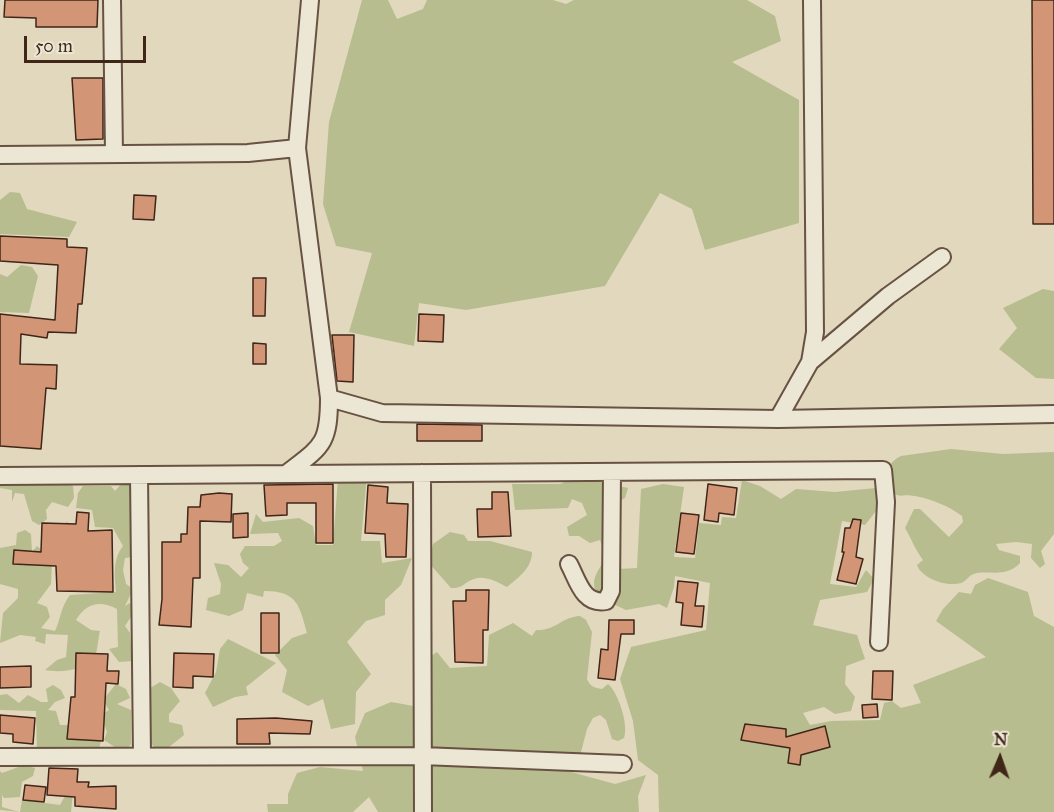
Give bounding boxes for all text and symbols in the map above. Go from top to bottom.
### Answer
scale bar [27,24,148,62]
text: 50 m [35,35,73,57]
north arrow [970,728,1030,788]
text: N [994,730,1008,749]

